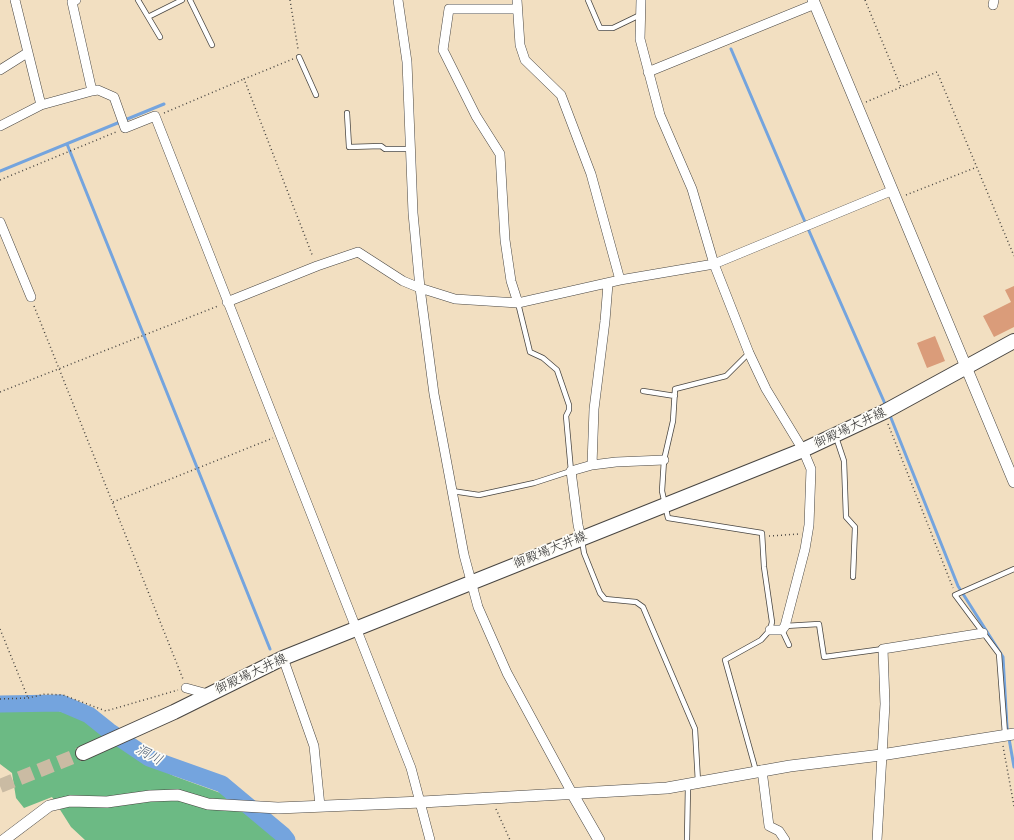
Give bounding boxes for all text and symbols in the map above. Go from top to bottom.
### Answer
street label: 御殿場大井線 [811,404,889,452]
street label: 御殿場大井線 [511,528,589,572]
street label: 御殿場大井線 [212,650,290,698]
water label: 洞川 [133,741,165,769]

